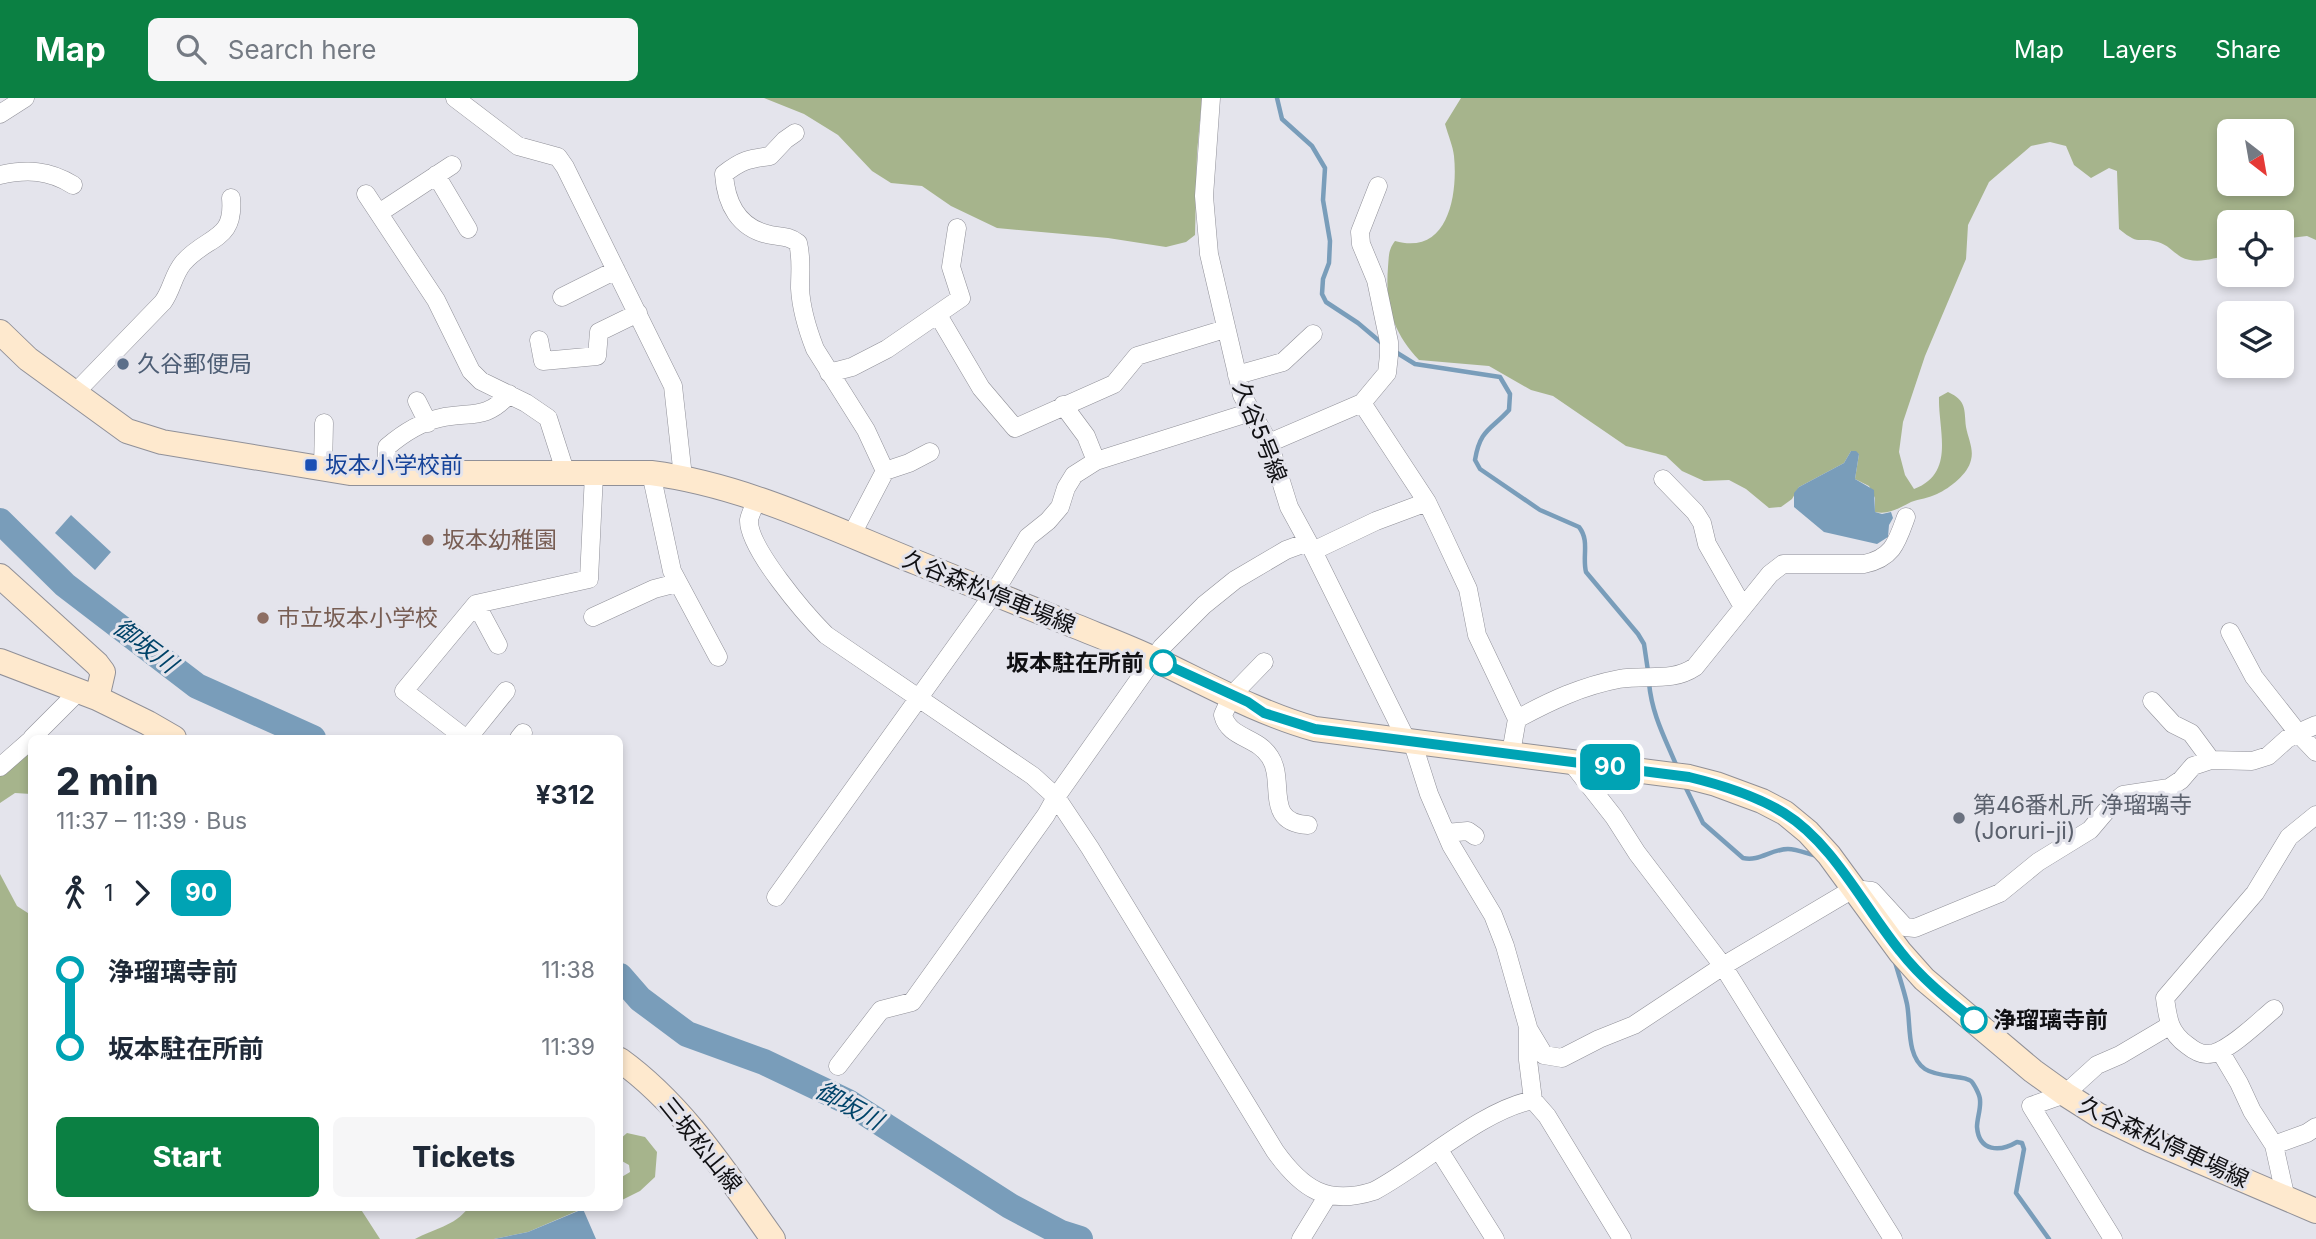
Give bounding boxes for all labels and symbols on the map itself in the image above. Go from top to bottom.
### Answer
north arrow [2217,119,2294,196]
place label: 久谷郵便局 [137,350,252,378]
marker: 久谷郵便局 [115,356,131,372]
street label: 久谷5号線 [1227,378,1293,486]
place label: 坂本小学校前 [325,451,463,479]
marker: 坂本小学校前 [303,457,319,473]
place label: 坂本幼稚園 [442,526,557,554]
marker: 坂本幼稚園 [420,532,436,548]
street label: 久谷森松停車場線 [898,545,1080,639]
place label: 市立坂本小学校 [277,604,438,632]
marker: 市立坂本小学校 [255,610,271,626]
water label: 御坂川 [108,612,185,681]
place label: 坂本駐在所前 [1006,649,1144,677]
marker: 坂本駐在所前 [1150,650,1176,676]
line badge: 90 [1578,744,1642,790]
place label: 第46番札所 浄瑠璃寺 (Joruri-ji) [1973,791,2193,845]
marker: 第46番札所 浄瑠璃寺 (Joruri-ji) [1951,810,1967,826]
place label: 浄瑠璃寺前 [1993,1006,2108,1034]
marker: 浄瑠璃寺前 [1961,1007,1987,1033]
water label: 御坂川 [811,1075,890,1137]
street label: 久谷森松停車場線 [2075,1090,2253,1194]
street label: 三坂松山線 [654,1092,748,1198]

